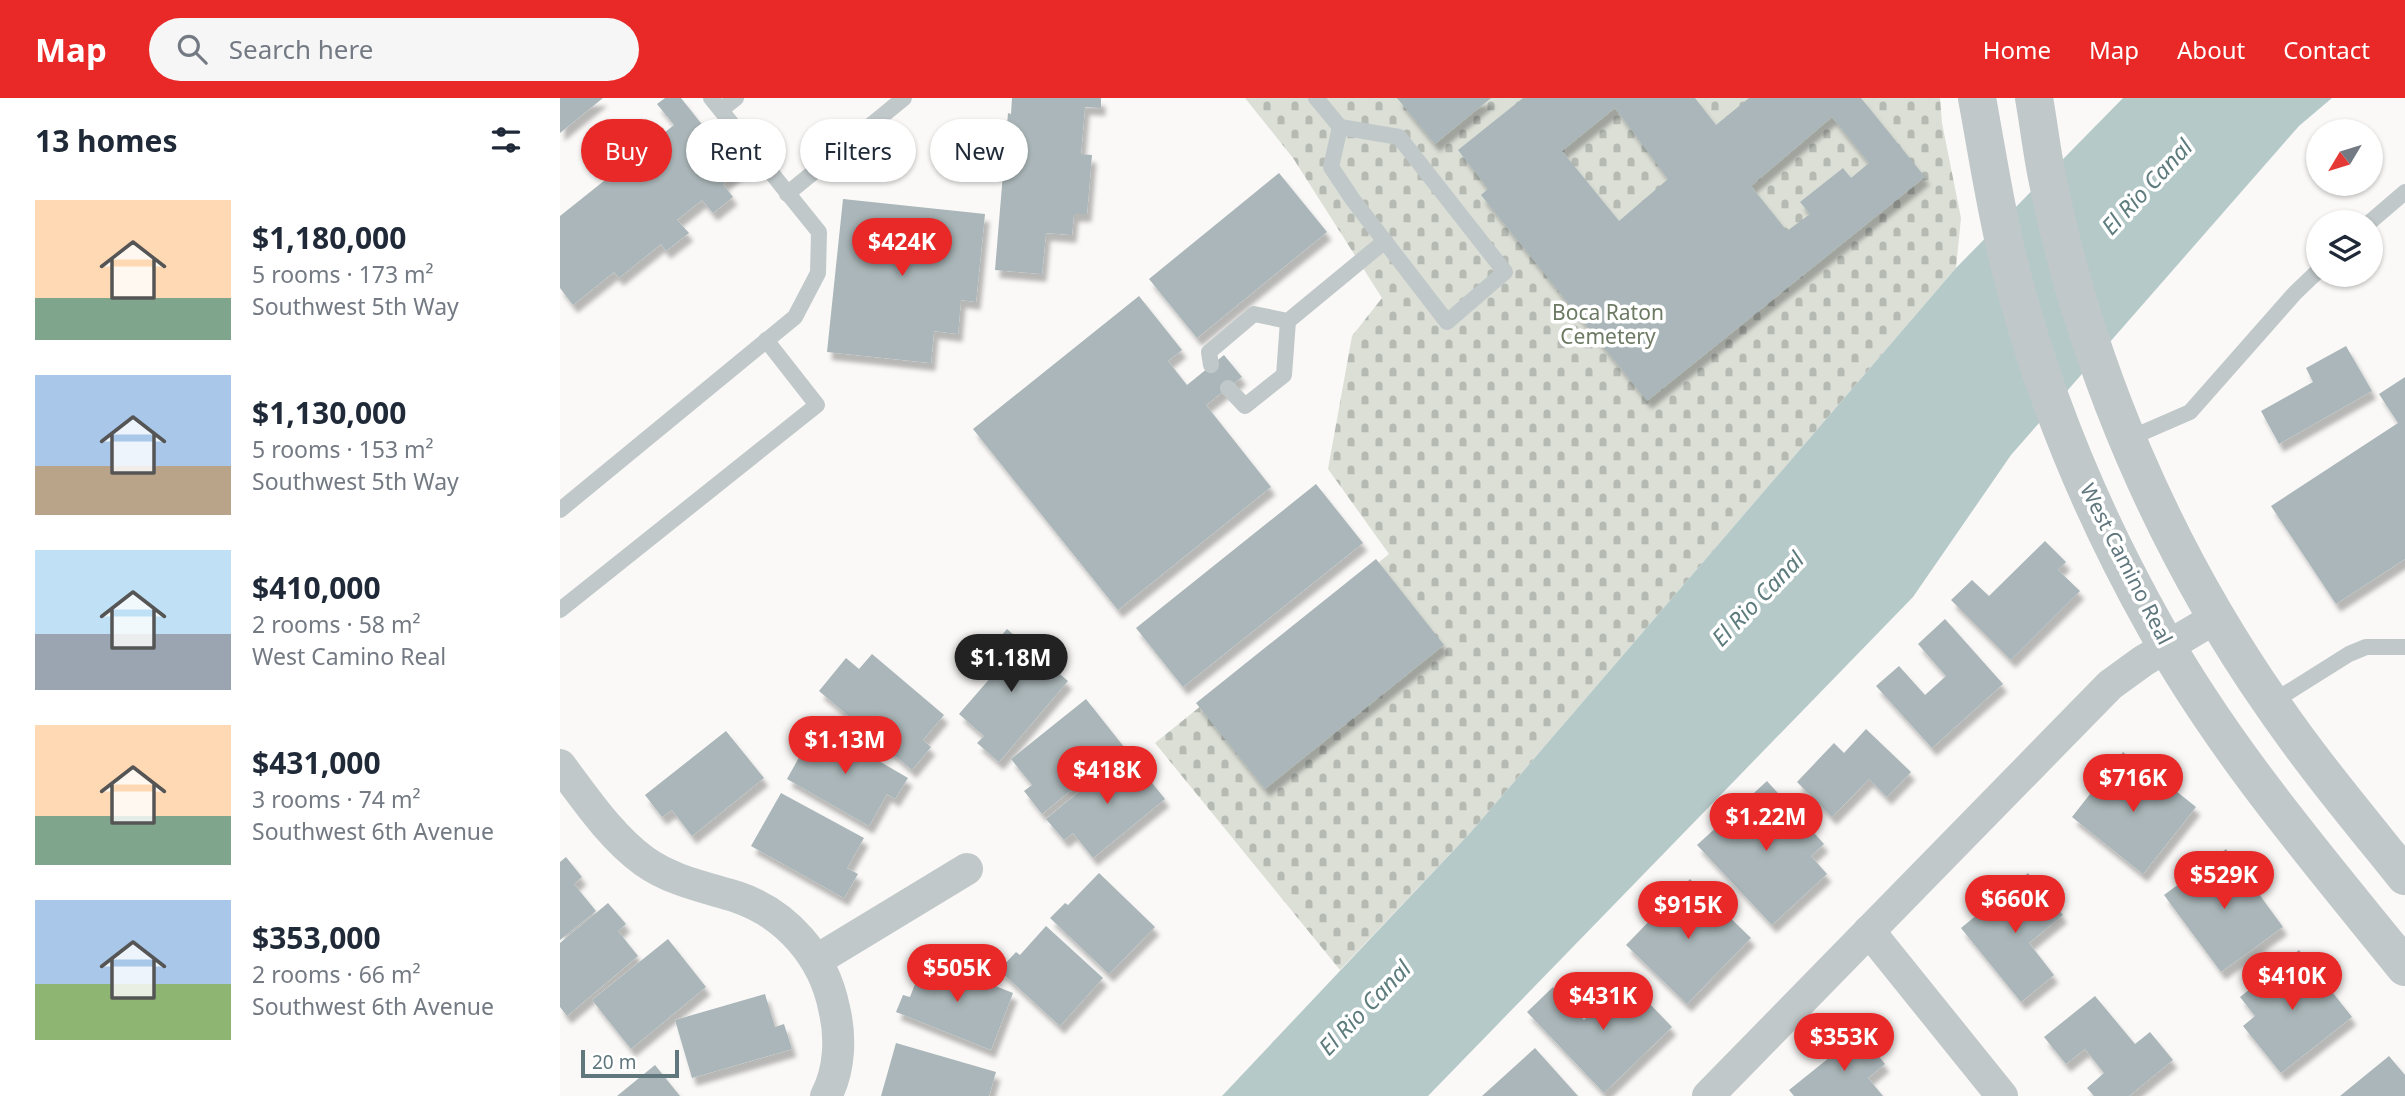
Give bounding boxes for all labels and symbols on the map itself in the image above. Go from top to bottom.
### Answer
north arrow [2306,119,2384,196]
water label: El Rio Canal [2093,131,2200,241]
pin: $424K [853,218,951,278]
park label: Boca Raton Cemetery [1552,298,1664,350]
street label: West Camino Real [2074,478,2180,649]
water label: El Rio Canal [1704,543,1811,653]
pin: $1.18M [954,634,1068,694]
pin: $1.13M [788,716,902,776]
pin: $418K [1058,746,1156,806]
pin: $716K [2084,754,2182,814]
pin: $1.22M [1709,794,1823,853]
pin: $529K [2175,852,2273,911]
pin: $660K [1966,876,2064,935]
pin: $915K [1639,882,1737,941]
pin: $505K [908,944,1006,1004]
water label: El Rio Canal [1311,952,1418,1062]
pin: $410K [2243,953,2341,1012]
pin: $431K [1554,972,1652,1032]
pin: $353K [1795,1014,1893,1073]
scale bar [581,1047,679,1079]

